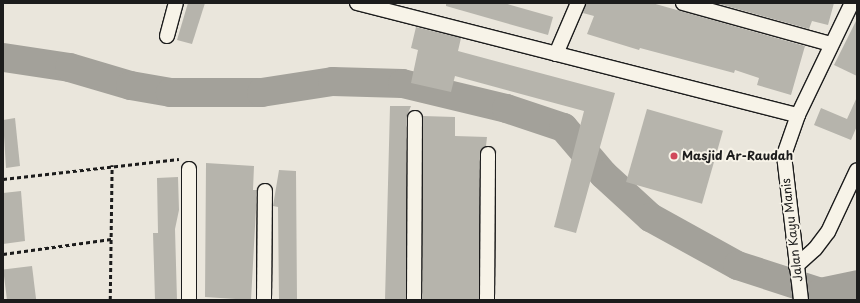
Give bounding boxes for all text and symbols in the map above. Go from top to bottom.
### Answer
place label: Masjid Ar-Raudah [682,149,794,163]
marker: Masjid Ar-Raudah [669,151,679,161]
street label: Jalan Kayu Manis [778,177,806,283]

